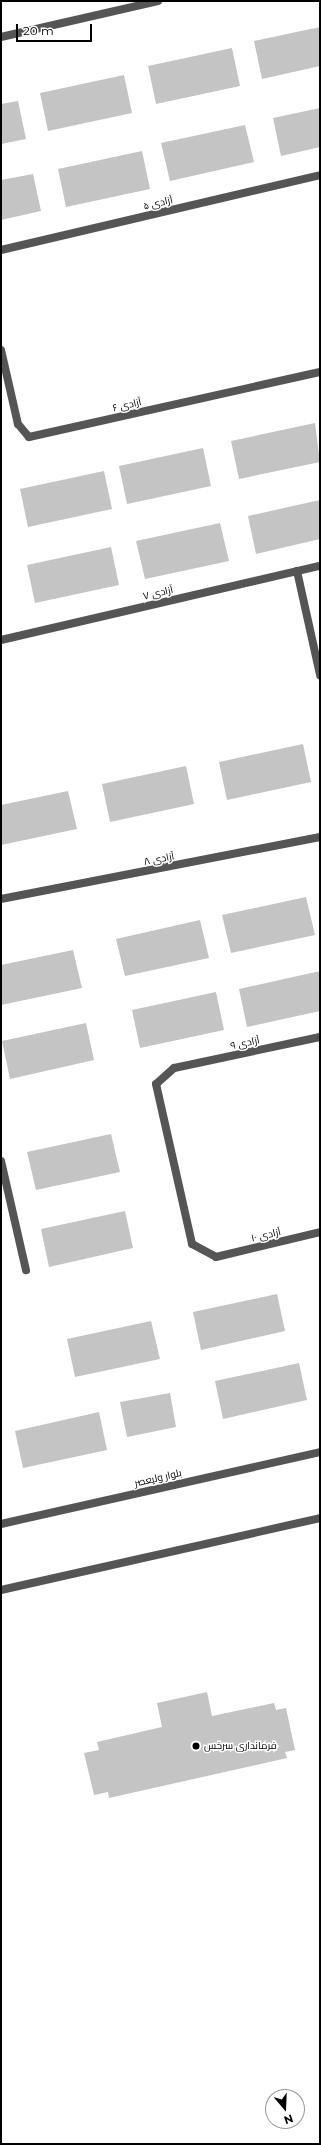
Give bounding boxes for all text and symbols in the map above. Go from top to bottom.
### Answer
scale bar [18,16,94,42]
text: 20 m [23,23,54,38]
street label: آزادی ۵ [142,194,174,212]
street label: آزادی ۶ [111,396,143,414]
street label: آزادی ۷ [142,584,174,602]
street label: آزادی ۸ [143,850,175,868]
street label: آزادی ۹ [229,1034,261,1052]
street label: آزادی ۱۰ [250,1226,282,1244]
street label: بلوار ولیعصر [133,1467,183,1489]
place label: فرمانداری سرخس [204,1740,276,1752]
marker: فرمانداری سرخس [191,1741,201,1751]
north arrow [265,2089,305,2129]
text: N [282,2111,295,2127]

